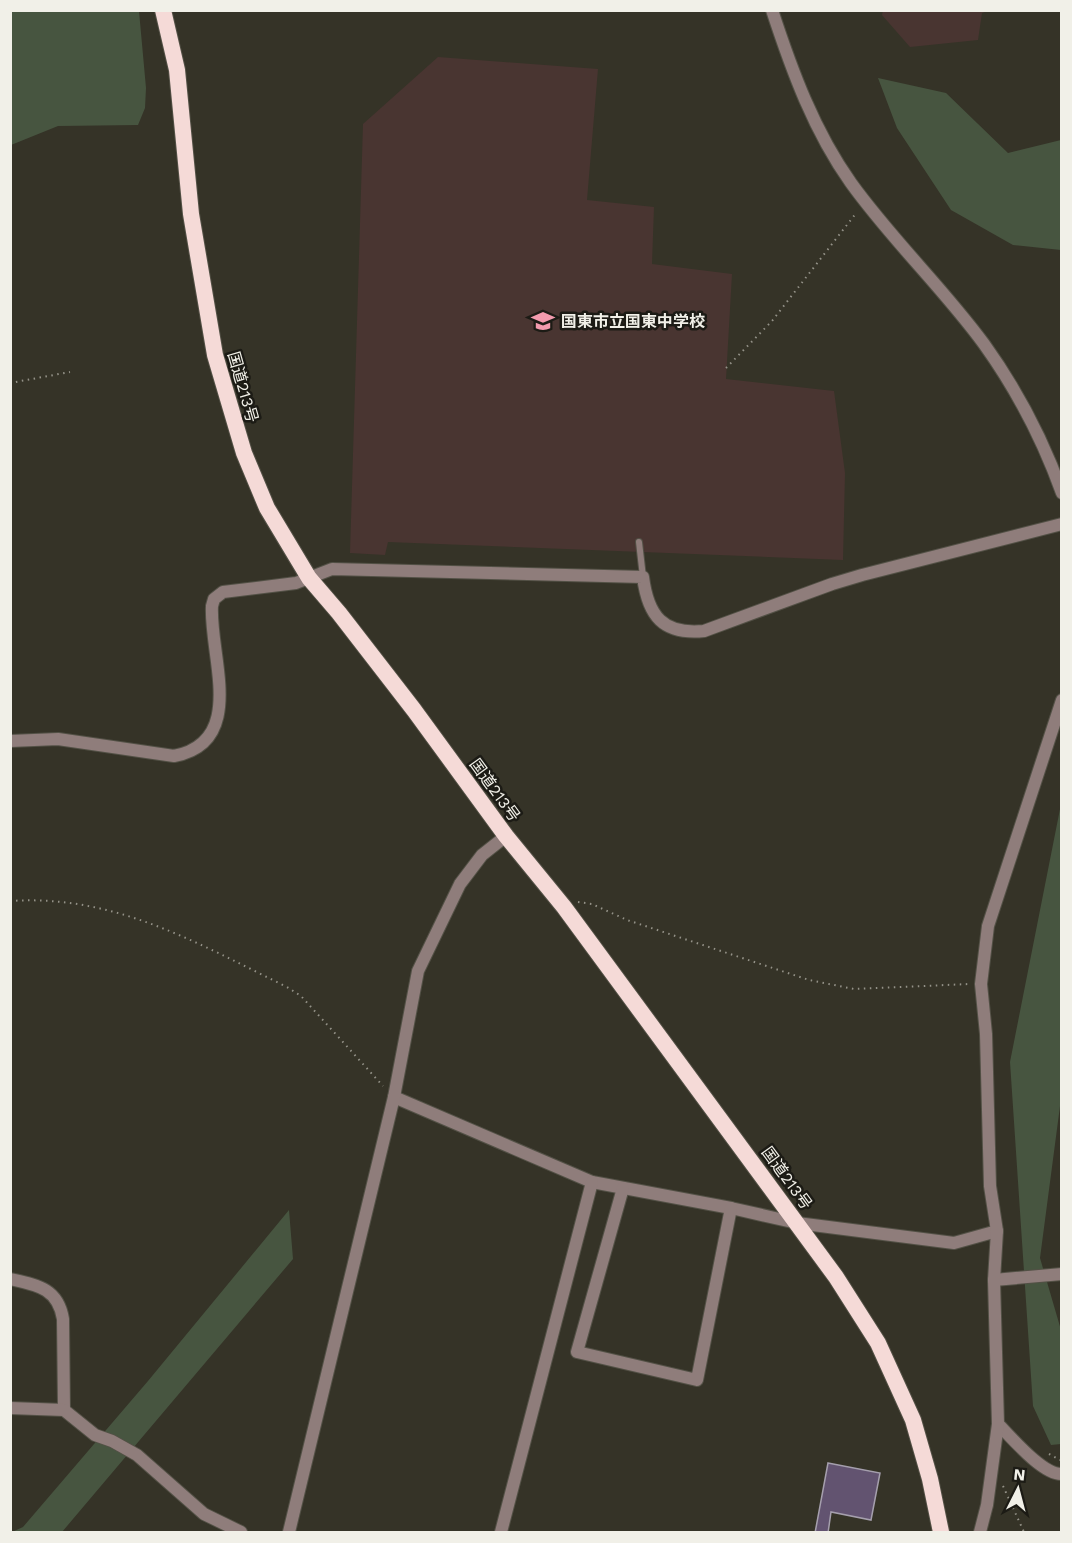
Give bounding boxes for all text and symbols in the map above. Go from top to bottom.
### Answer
school or university icon: 国東市立国東中学校 [530,308,556,334]
place label: 国東市立国東中学校 [561,312,705,331]
street label: 国道213号 [224,349,262,425]
street label: 国道213号 [466,755,524,825]
street label: 国道213号 [758,1143,816,1213]
north arrow [988,1459,1048,1519]
text: N [1013,1465,1026,1485]

